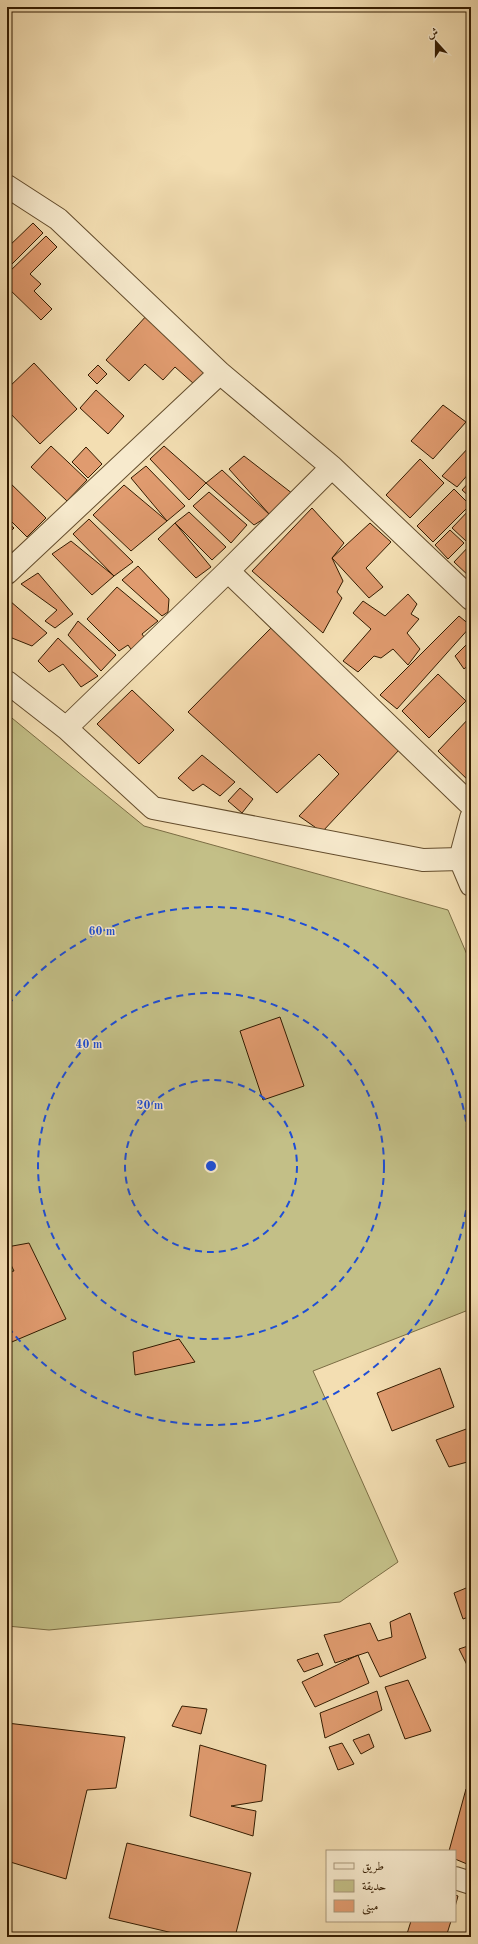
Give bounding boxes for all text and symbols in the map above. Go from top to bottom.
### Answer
north arrow [416,22,456,62]
text: ش [426,27,440,41]
text: 60 m [89,926,116,938]
text: 40 m [76,1039,103,1051]
text: 20 m [137,1100,164,1112]
centre of rings [204,1159,218,1173]
legend [326,1850,456,1922]
text: طريق [362,1861,384,1874]
text: حديقة [362,1881,386,1894]
text: مبنى [362,1901,378,1915]

